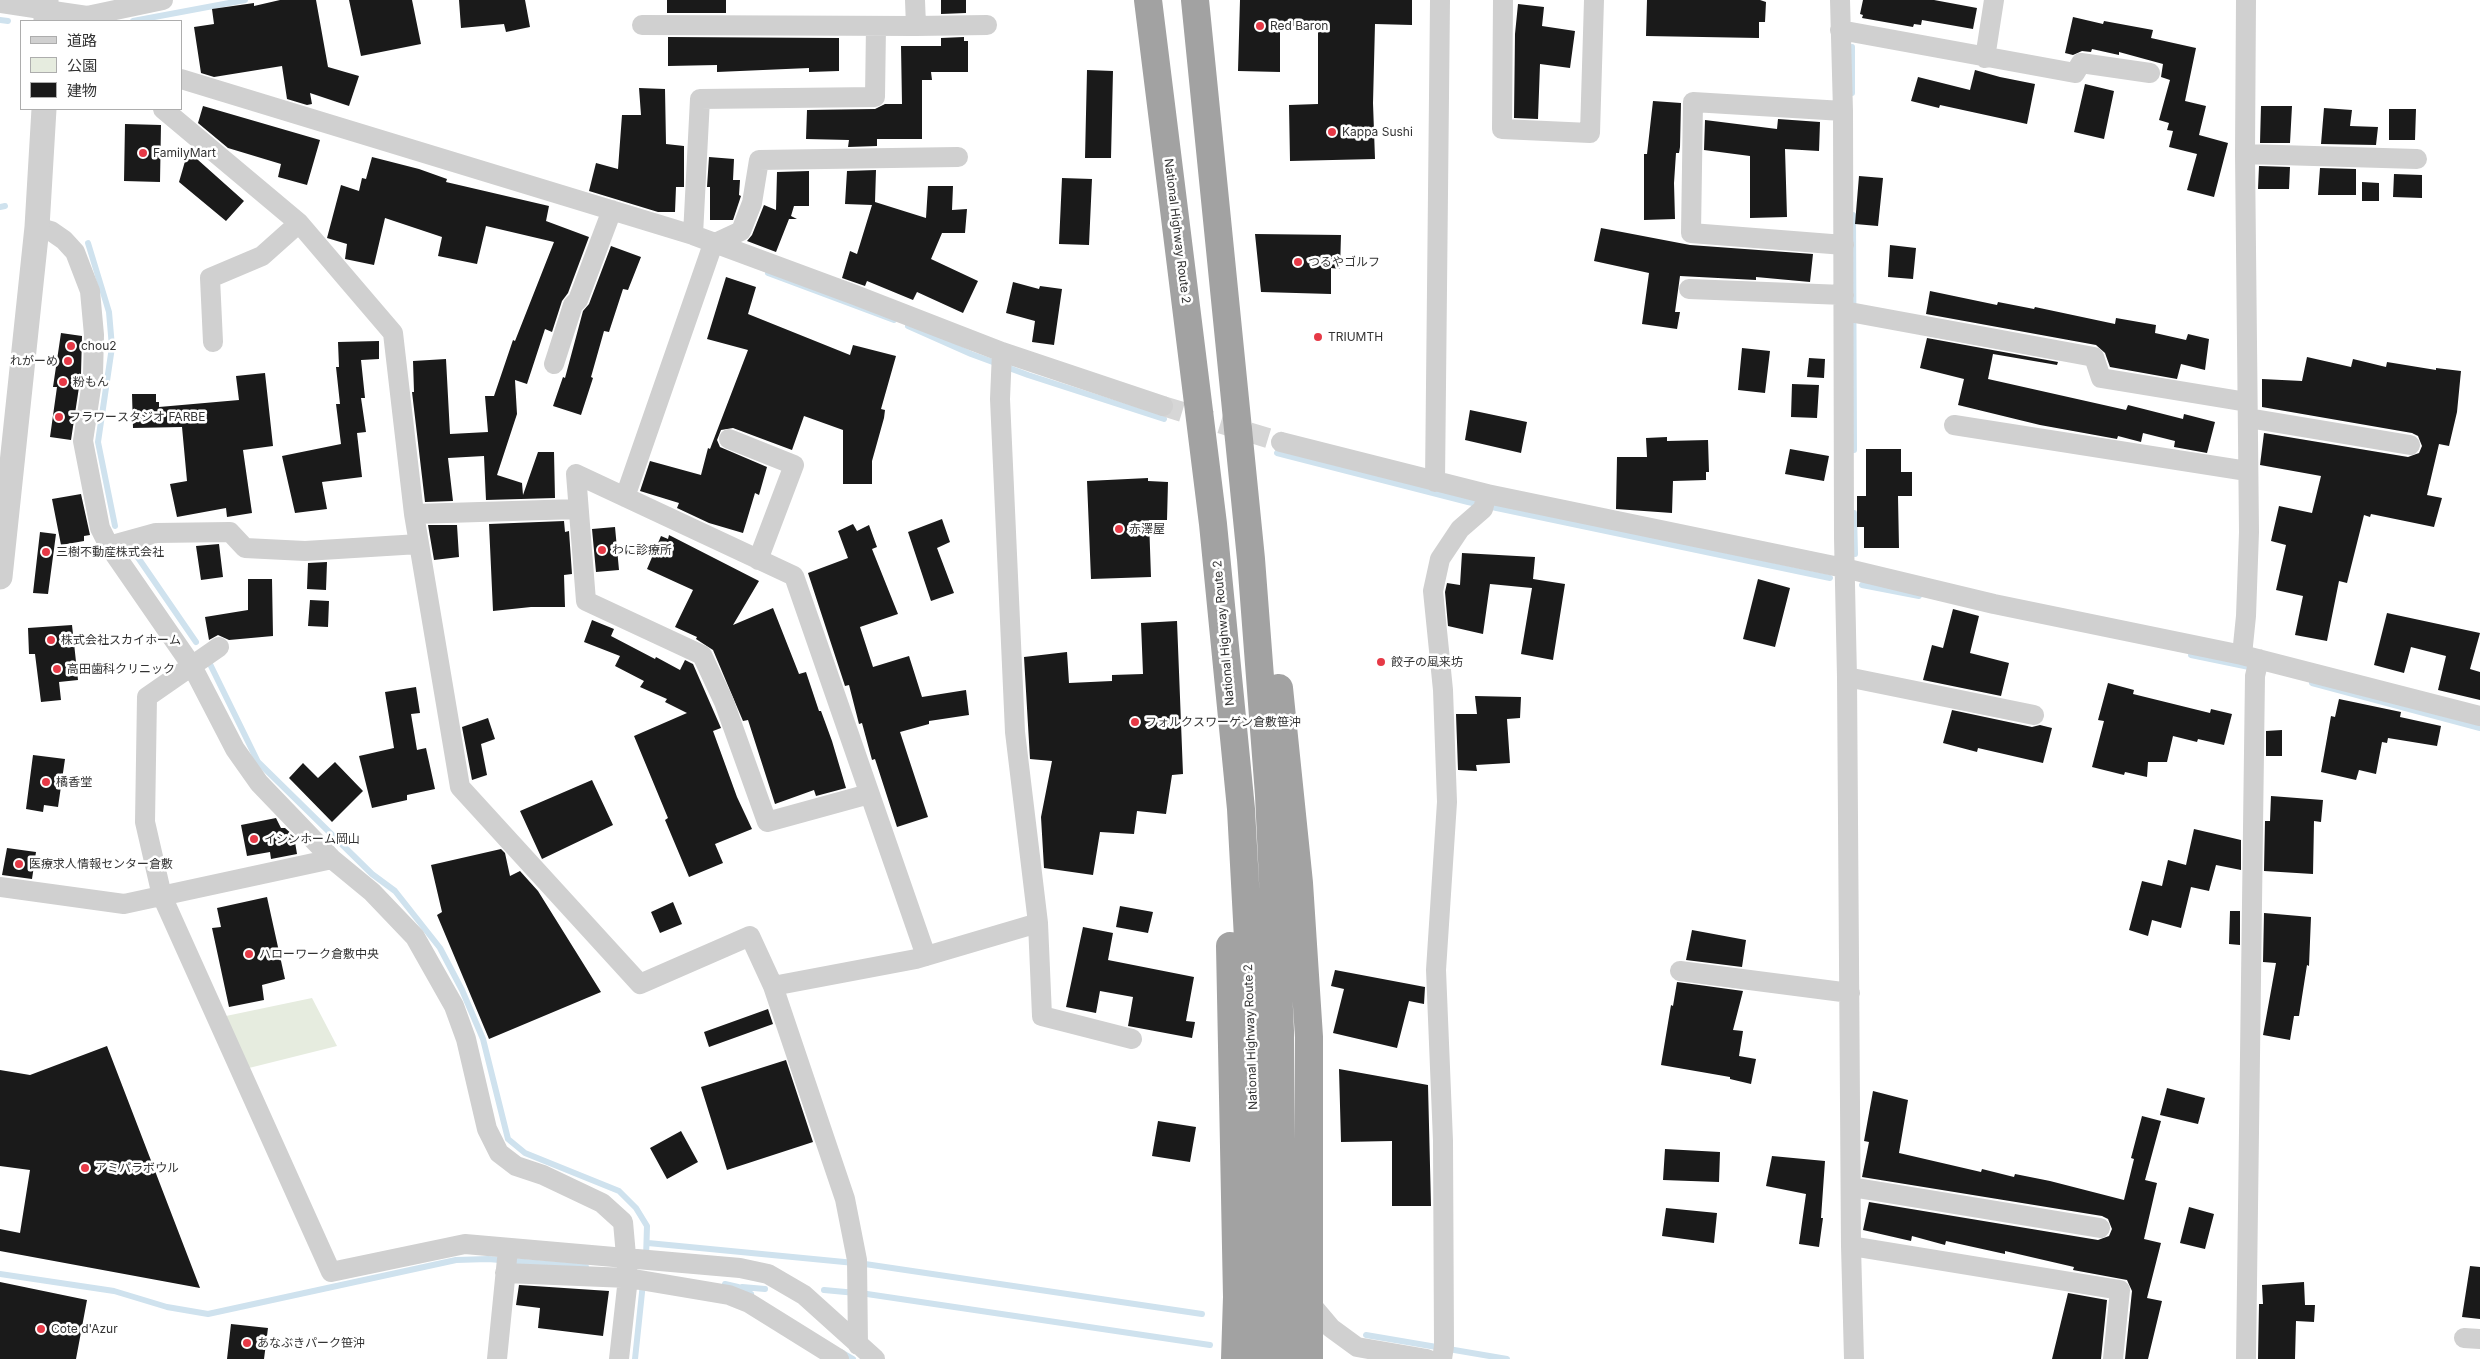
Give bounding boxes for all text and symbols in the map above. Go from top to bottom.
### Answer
place label: Red Baron [1270,19,1328,33]
legend [20,20,182,110]
marker: Red Baron [1254,20,1266,32]
text: 道路 [67,31,97,50]
text: 公園 [67,56,97,75]
text: 建物 [67,81,97,100]
place label: Kappa Sushi [1342,125,1413,139]
marker: Kappa Sushi [1326,126,1338,138]
place label: FamilyMart [153,146,216,160]
marker: FamilyMart [137,147,149,159]
street label: National Highway Route 2 [1161,158,1193,304]
place label: つるやゴルフ [1308,255,1380,269]
marker: つるやゴルフ [1292,256,1304,268]
place label: TRIUMTH [1328,330,1383,344]
marker: TRIUMTH [1312,331,1324,343]
place label: chou2 [81,339,117,353]
marker: chou2 [65,340,77,352]
place label: れがーめ [10,354,58,368]
marker: れがーめ [62,355,74,367]
place label: 粉もん [73,375,109,389]
marker: 粉もん [57,376,69,388]
place label: フラワースタジオ FARBE [69,410,205,424]
marker: フラワースタジオ FARBE [53,411,65,423]
place label: 赤澤屋 [1129,522,1165,536]
marker: 赤澤屋 [1113,523,1125,535]
place label: わに診療所 [612,543,672,557]
marker: わに診療所 [596,544,608,556]
place label: 三樹不動産株式会社 [56,545,164,559]
marker: 三樹不動産株式会社 [40,546,52,558]
street label: National Highway Route 2 [1210,560,1238,706]
place label: 株式会社スカイホーム [61,633,181,647]
marker: 株式会社スカイホーム [45,634,57,646]
place label: 餃子の風来坊 [1391,655,1463,669]
marker: 餃子の風来坊 [1375,656,1387,668]
place label: 高田歯科クリニック [67,662,175,676]
marker: 高田歯科クリニック [51,663,63,675]
place label: フォルクスワーゲン倉敷笹沖 [1145,715,1301,729]
marker: フォルクスワーゲン倉敷笹沖 [1129,716,1141,728]
place label: 橘香堂 [56,775,92,789]
marker: 橘香堂 [40,776,52,788]
place label: イシンホーム岡山 [264,832,360,846]
marker: イシンホーム岡山 [248,833,260,845]
place label: 医療求人情報センター倉敷 [29,857,173,871]
marker: 医療求人情報センター倉敷 [13,858,25,870]
place label: ハローワーク倉敷中央 [259,947,379,961]
marker: ハローワーク倉敷中央 [243,948,255,960]
street label: National Highway Route 2 [1241,964,1261,1110]
place label: アミパラボウル [95,1161,179,1175]
marker: アミパラボウル [79,1162,91,1174]
place label: Cote d'Azur [51,1322,118,1336]
marker: Cote d'Azur [35,1323,47,1335]
place label: あなぶきパーク笹沖 [257,1336,365,1350]
marker: あなぶきパーク笹沖 [241,1337,253,1349]

